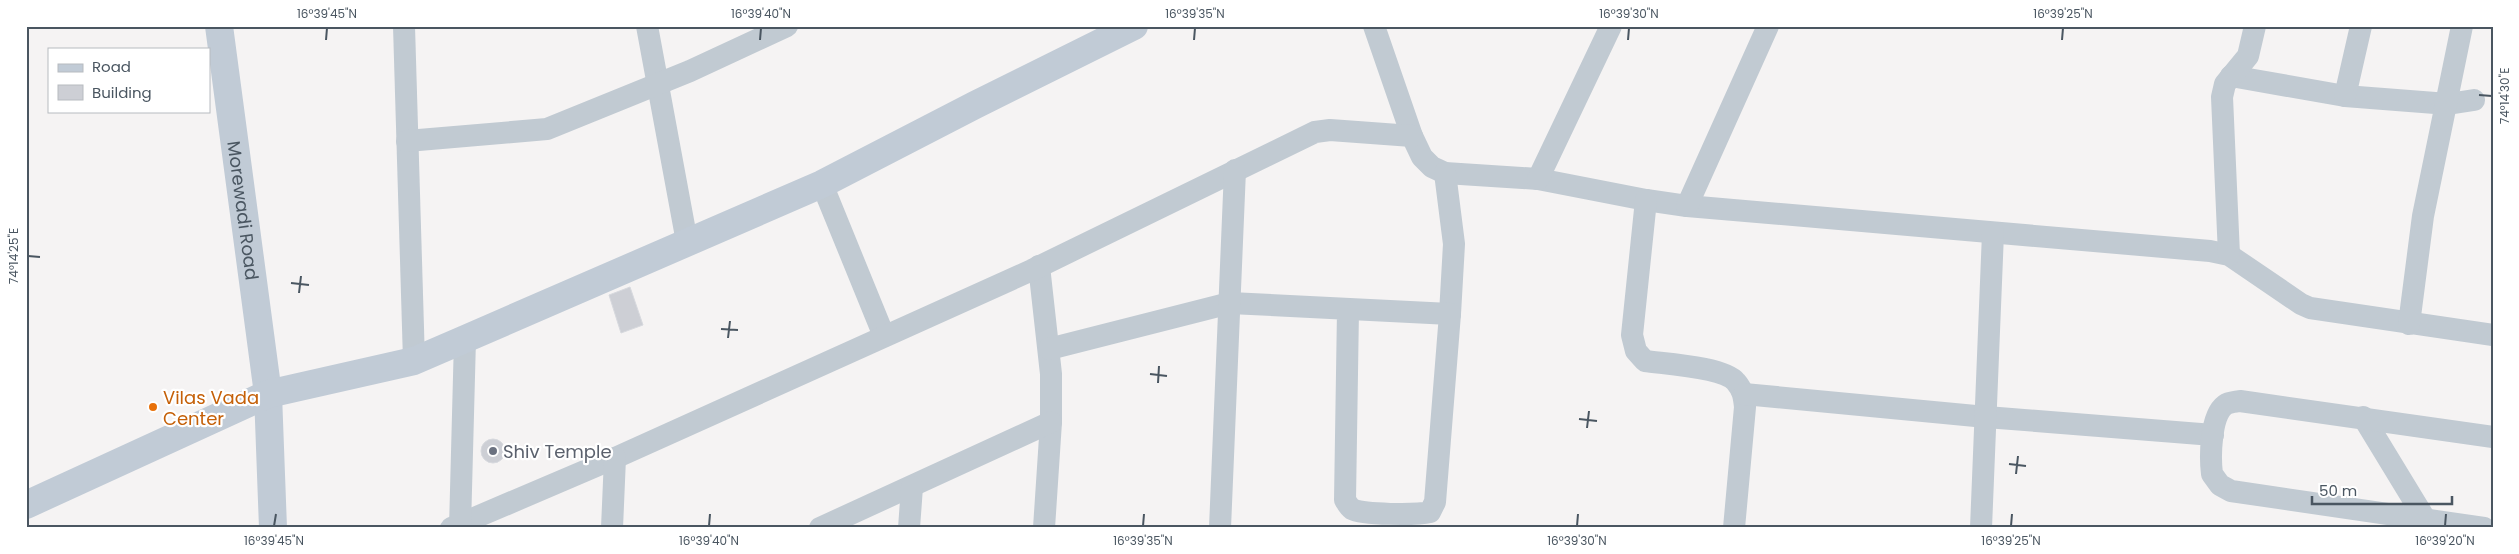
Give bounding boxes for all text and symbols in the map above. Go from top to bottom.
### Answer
text: 16°39'45"N [297,5,357,22]
text: 16°39'40"N [731,5,791,22]
text: 16°39'35"N [1165,5,1225,22]
text: 16°39'30"N [1599,5,1659,22]
text: 16°39'25"N [2033,5,2093,22]
legend [48,48,210,112]
text: Road [92,56,131,77]
text: 74°14'30"E [2496,68,2513,124]
text: Building [92,82,152,103]
street label: Morewadi Road [222,139,265,281]
text: 74°14'25"E [5,228,22,284]
place label: Vilas Vada Center [163,385,259,431]
marker: Vilas Vada Center [147,401,159,413]
place label: Shiv Temple [503,439,612,464]
marker: Shiv Temple [487,445,499,457]
scale bar [2312,474,2452,506]
text: 50 m [2319,480,2357,501]
text: 16°39'45"N [244,532,304,549]
text: 16°39'40"N [679,532,739,549]
text: 16°39'35"N [1113,532,1173,549]
text: 16°39'30"N [1547,532,1607,549]
text: 16°39'25"N [1981,532,2041,549]
text: 16°39'20"N [2415,532,2475,549]

